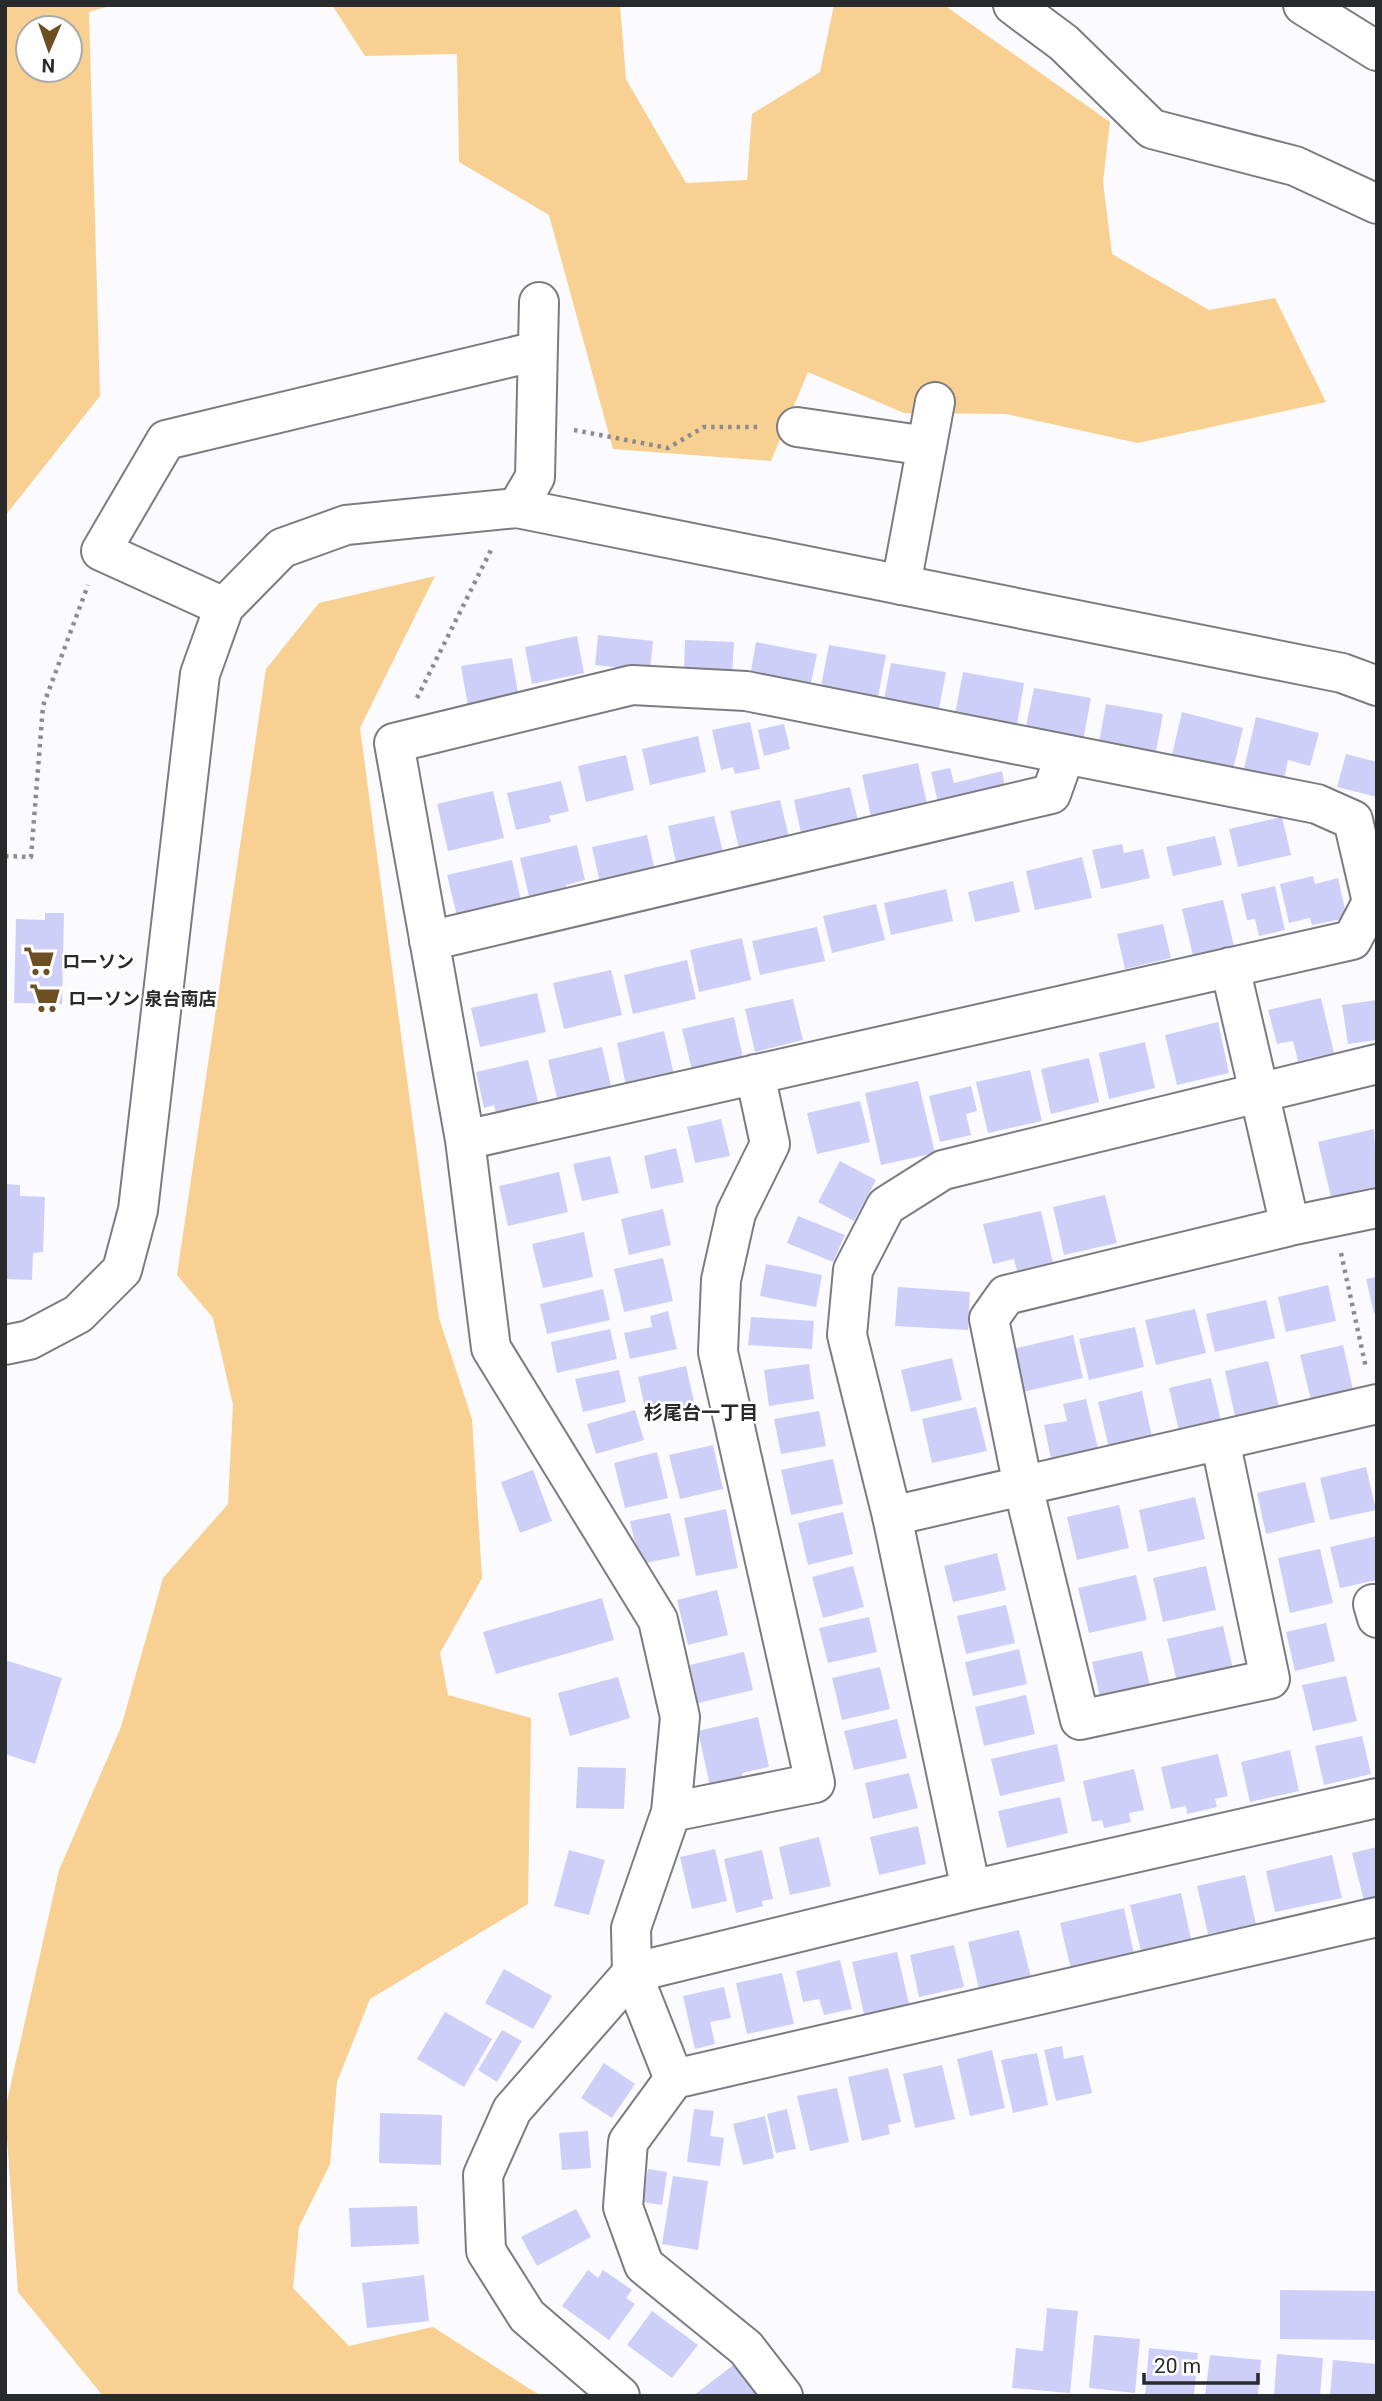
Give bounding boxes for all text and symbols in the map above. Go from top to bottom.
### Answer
north arrow [14,14,84,84]
text: N [41,54,56,77]
supermarket icon: ローソン [22,944,56,978]
place label: ローソン [62,951,134,972]
supermarket icon: ローソン 泉台南店 [28,981,62,1015]
place label: ローソン 泉台南店 [68,988,216,1009]
district label: 杉尾台一丁目 [644,1401,758,1424]
scale bar [1144,2342,1258,2386]
text: 20 m [1154,2354,1201,2378]

